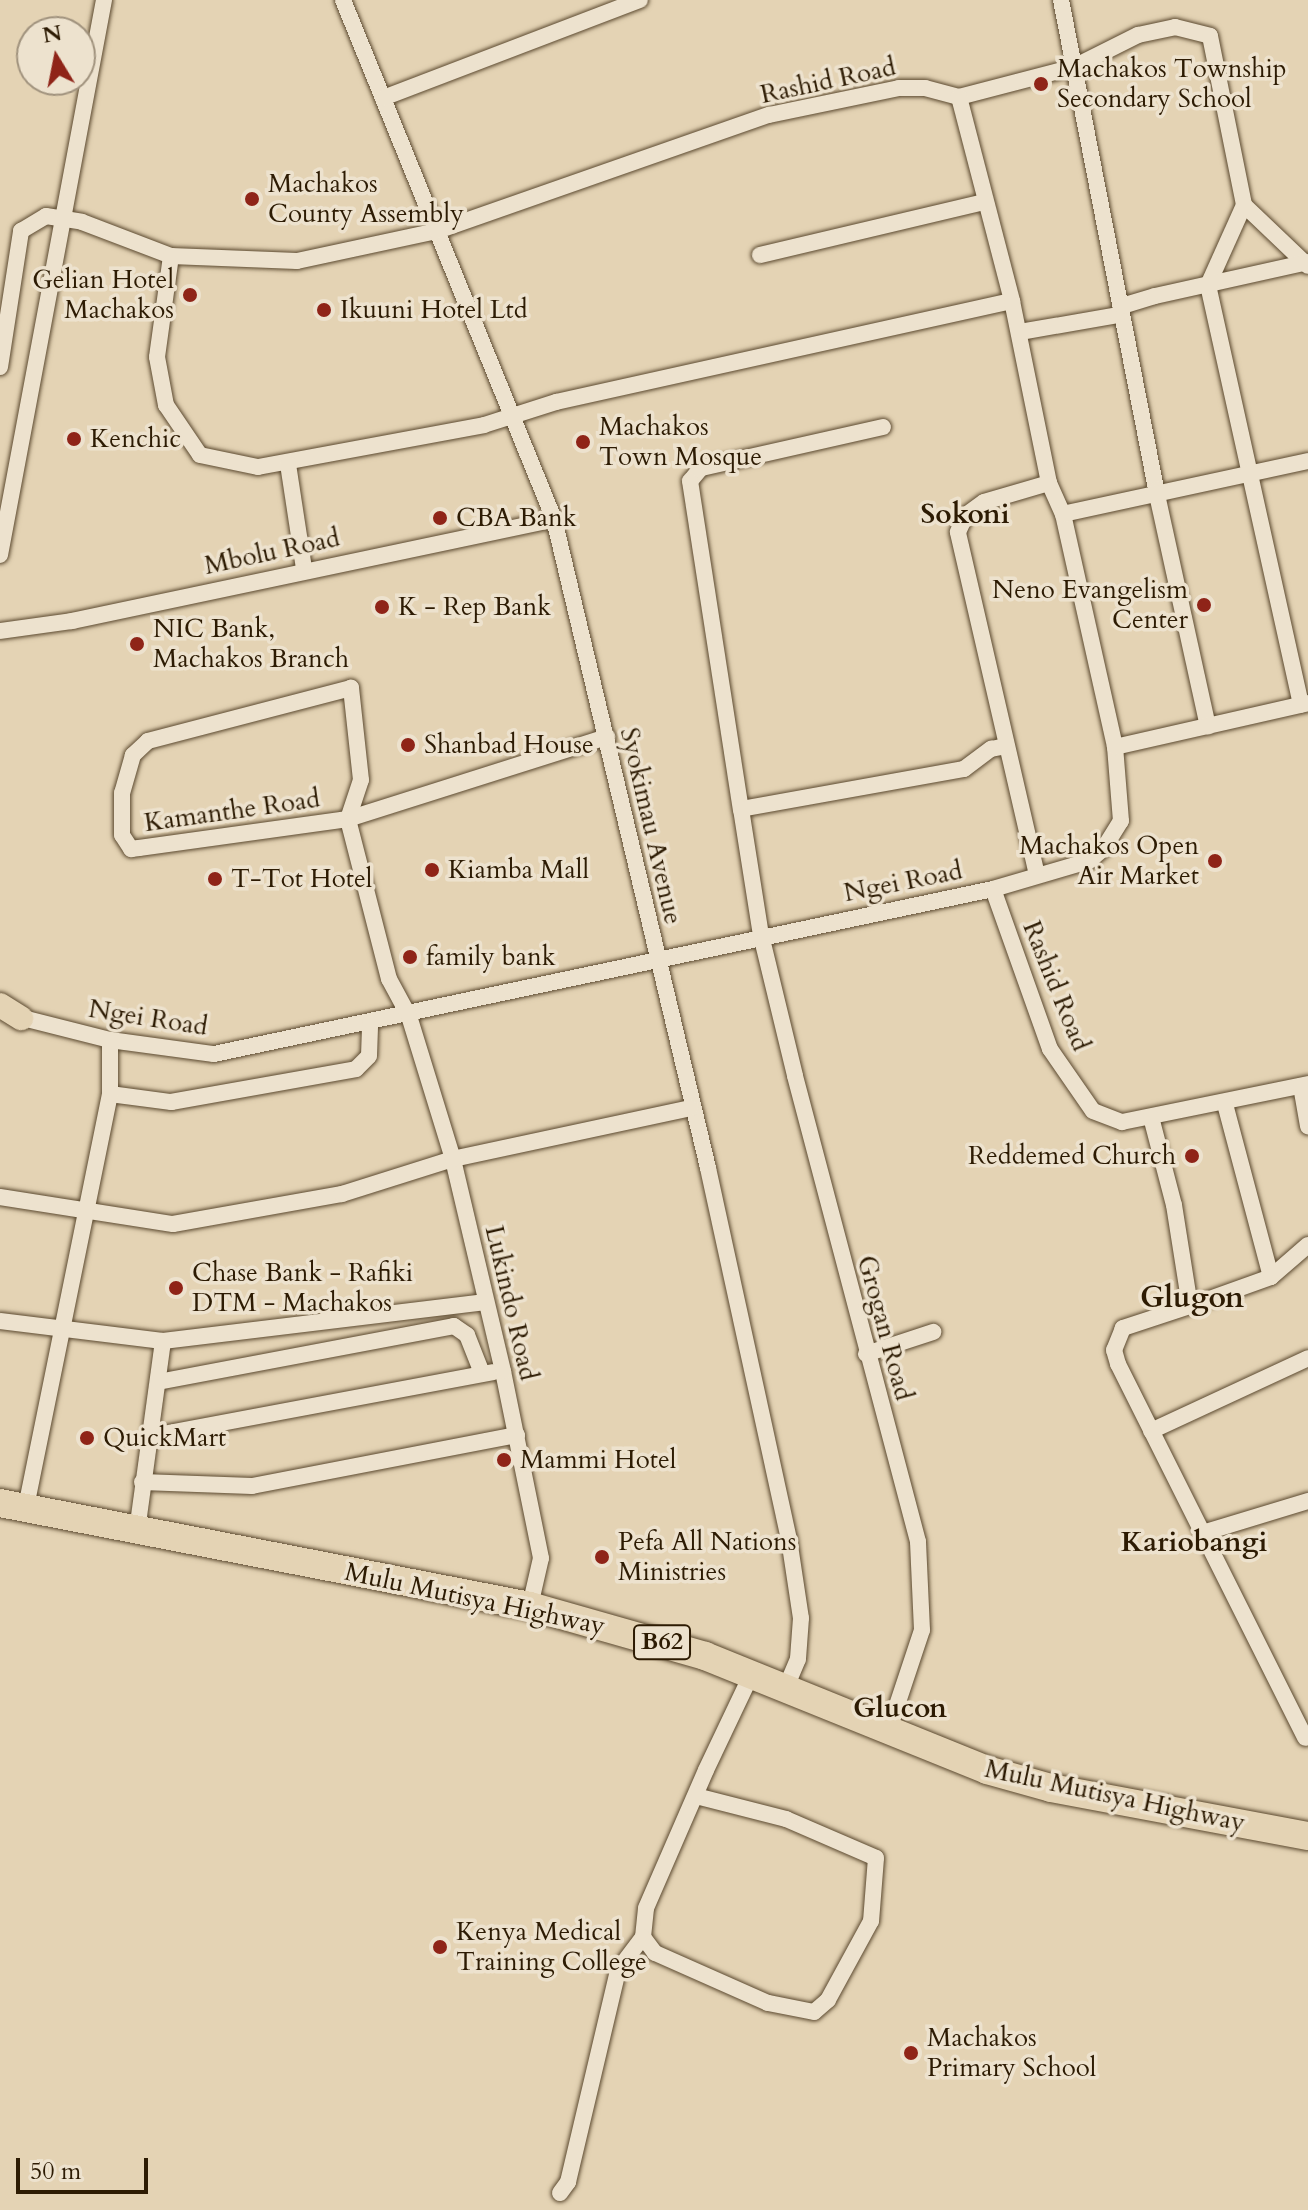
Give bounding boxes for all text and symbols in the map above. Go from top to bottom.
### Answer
north arrow [16,16,96,96]
text: N [40,18,64,51]
street label: Rashid Road [758,51,898,111]
place label: Machakos Township Secondary School [1057,53,1287,114]
marker: Machakos Township Secondary School [1032,75,1050,93]
place label: Machakos County Assembly [268,168,464,230]
marker: Machakos County Assembly [243,190,261,208]
place label: Gelian Hotel Machakos [32,264,174,326]
marker: Gelian Hotel Machakos [181,286,199,304]
place label: Ikuuni Hotel Ltd [340,294,528,326]
marker: Ikuuni Hotel Ltd [315,301,333,319]
place label: Machakos Town Mosque [599,411,762,472]
place label: Kenchic [90,423,181,455]
marker: Kenchic [65,430,83,448]
marker: Machakos Town Mosque [574,433,592,451]
district label: Sokoni [920,497,1010,531]
place label: CBA Bank [456,502,577,534]
marker: CBA Bank [431,509,449,527]
street label: Mbolu Road [202,522,342,582]
place label: Neno Evangelism Center [992,574,1188,636]
place label: K - Rep Bank [398,591,551,623]
marker: Neno Evangelism Center [1195,596,1213,614]
marker: K - Rep Bank [373,598,391,616]
place label: NIC Bank, Machakos Branch [153,613,349,674]
marker: NIC Bank, Machakos Branch [128,635,146,653]
street label: Syokimau Avenue [613,725,689,927]
place label: Shanbad House [424,729,594,761]
marker: Shanbad House [399,736,417,754]
street label: Kamanthe Road [142,783,322,839]
place label: Machakos Open Air Market [1019,830,1199,892]
marker: Machakos Open Air Market [1206,852,1224,870]
place label: Kiamba Mall [448,854,589,886]
street label: Ngei Road [841,855,965,909]
marker: Kiamba Mall [423,861,441,879]
place label: T-Tot Hotel [231,863,372,895]
marker: T-Tot Hotel [206,870,224,888]
street label: Rashid Road [1016,916,1096,1056]
place label: family bank [426,941,556,973]
marker: family bank [401,948,419,966]
street label: Ngei Road [86,993,210,1043]
place label: Reddemed Church [968,1140,1176,1172]
marker: Reddemed Church [1183,1147,1201,1165]
street label: Lukindo Road [478,1223,544,1383]
street label: Grogan Road [851,1252,919,1404]
place label: Chase Bank - Rafiki DTM - Machakos [192,1257,413,1318]
marker: Chase Bank - Rafiki DTM - Machakos [167,1279,185,1297]
district label: Glugon [1140,1280,1244,1316]
place label: QuickMart [103,1422,226,1454]
marker: QuickMart [78,1429,96,1447]
place label: Mammi Hotel [520,1444,676,1476]
marker: Mammi Hotel [495,1451,513,1469]
district label: Kariobangi [1121,1525,1267,1559]
place label: Pefa All Nations Ministries [618,1526,796,1588]
marker: Pefa All Nations Ministries [593,1548,611,1566]
street label: Mulu Mutisya Highway [342,1556,608,1642]
road number: B62 [632,1622,692,1662]
district label: Glucon [853,1691,947,1725]
street label: Mulu Mutisya Highway [982,1753,1248,1839]
place label: Kenya Medical Training College [456,1916,647,1978]
marker: Kenya Medical Training College [431,1938,449,1956]
place label: Machakos Primary School [927,2022,1096,2084]
marker: Machakos Primary School [902,2044,920,2062]
scale bar [20,2142,152,2192]
text: 50 m [30,2155,81,2188]

